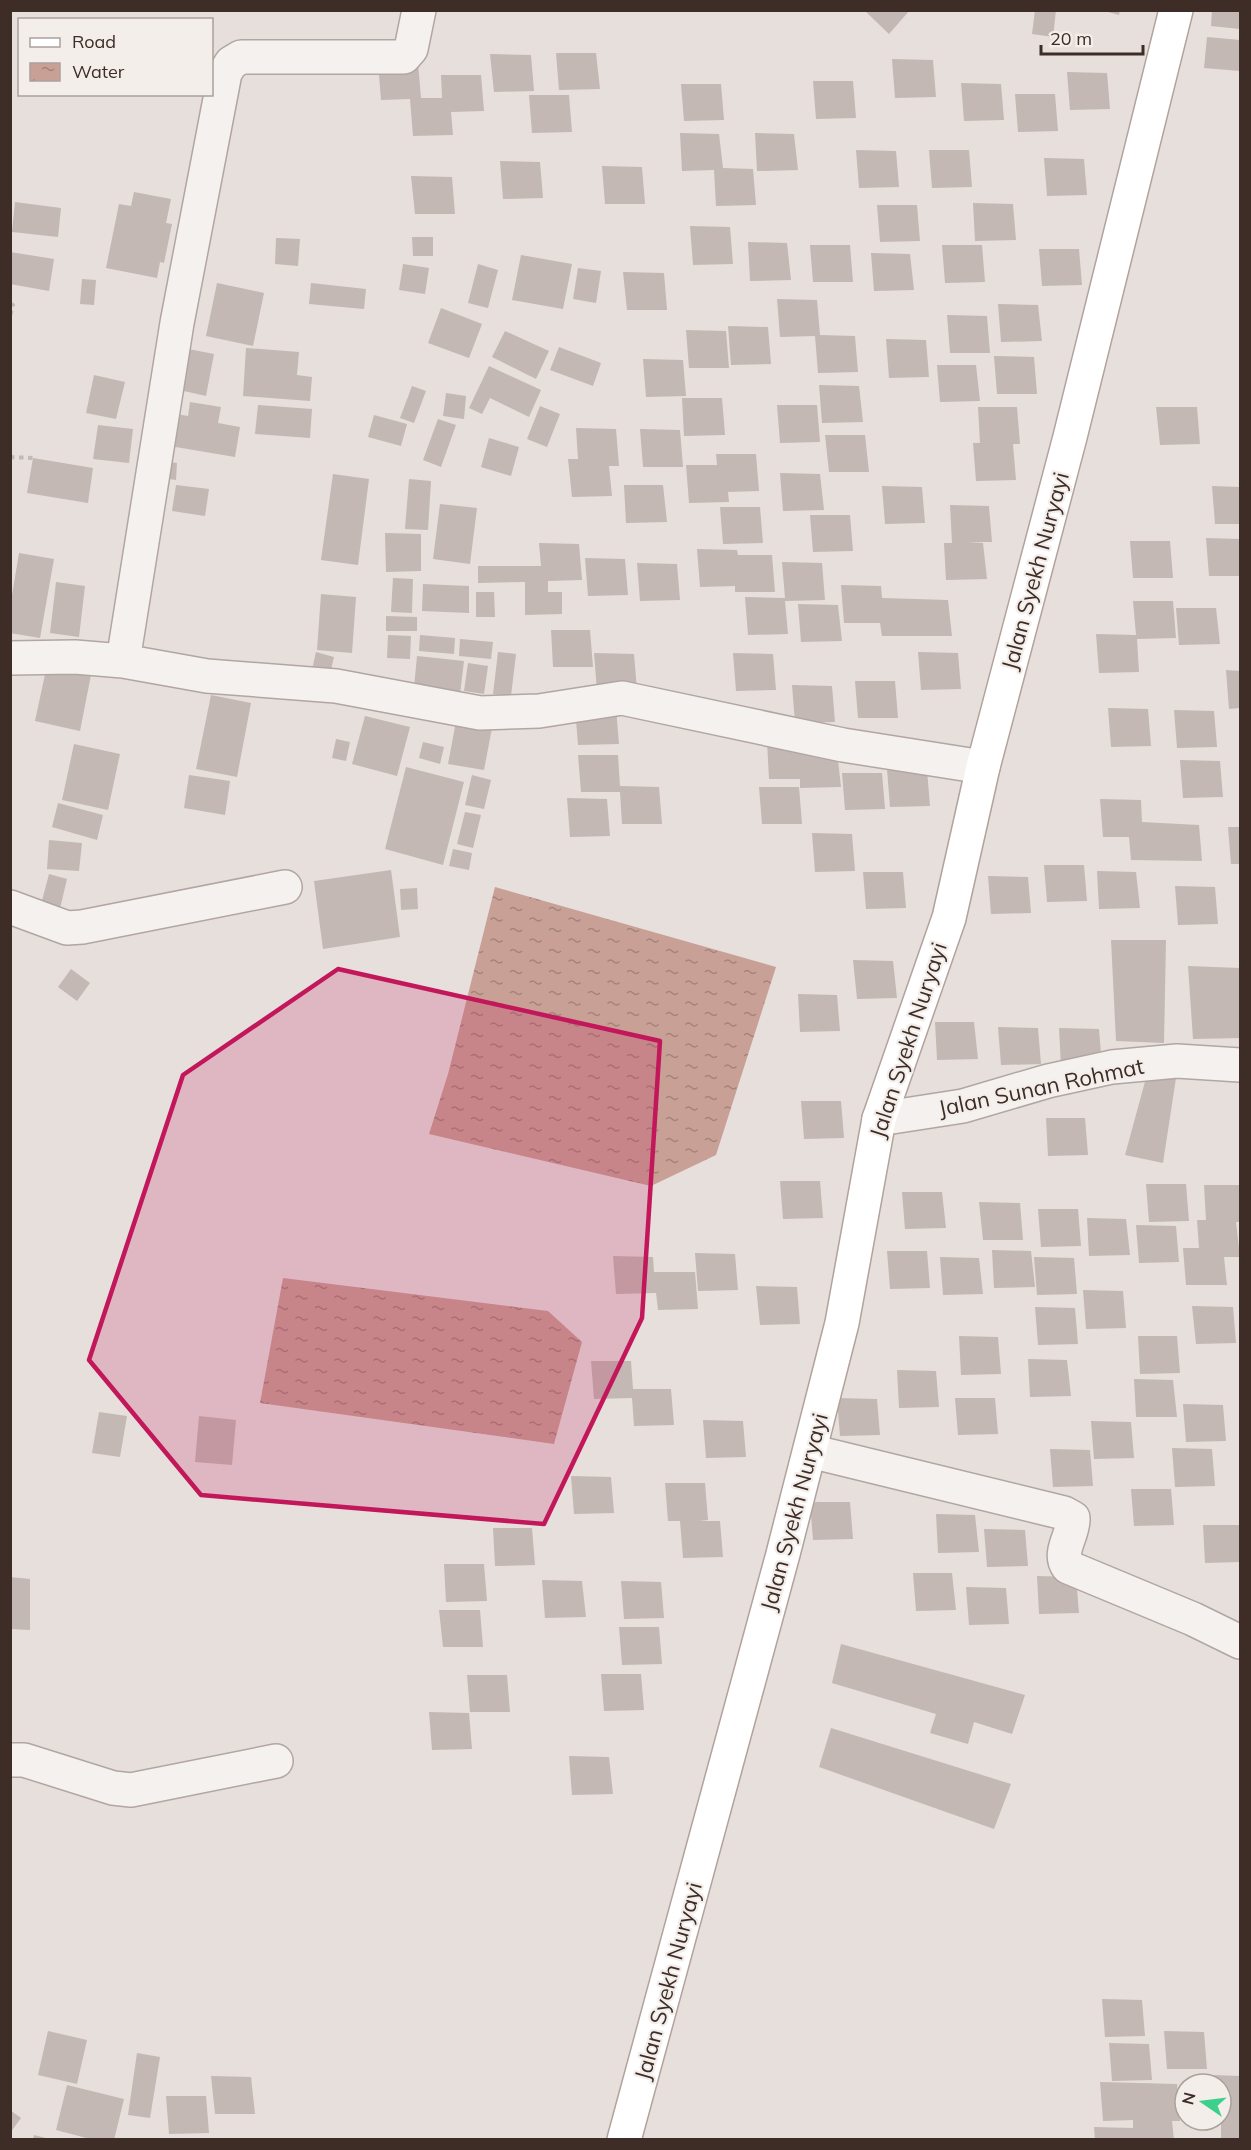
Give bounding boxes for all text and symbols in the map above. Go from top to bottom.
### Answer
legend [18,18,213,96]
scale bar [1041,18,1143,56]
text: 20 m [1050,27,1092,50]
text: Road [72,30,116,53]
text: Water [72,60,125,83]
street label: Jalan Syekh Nuryayi [995,469,1075,673]
street label: Jalan Syekh Nuryayi [863,939,953,1141]
street label: Jalan Sunan Rohmat [936,1051,1147,1122]
street label: Jalan Syekh Nuryayi [754,1410,834,1614]
street label: Jalan Syekh Nuryayi [628,1879,708,2083]
north arrow [1173,2072,1233,2132]
text: N [1177,2090,1200,2107]

